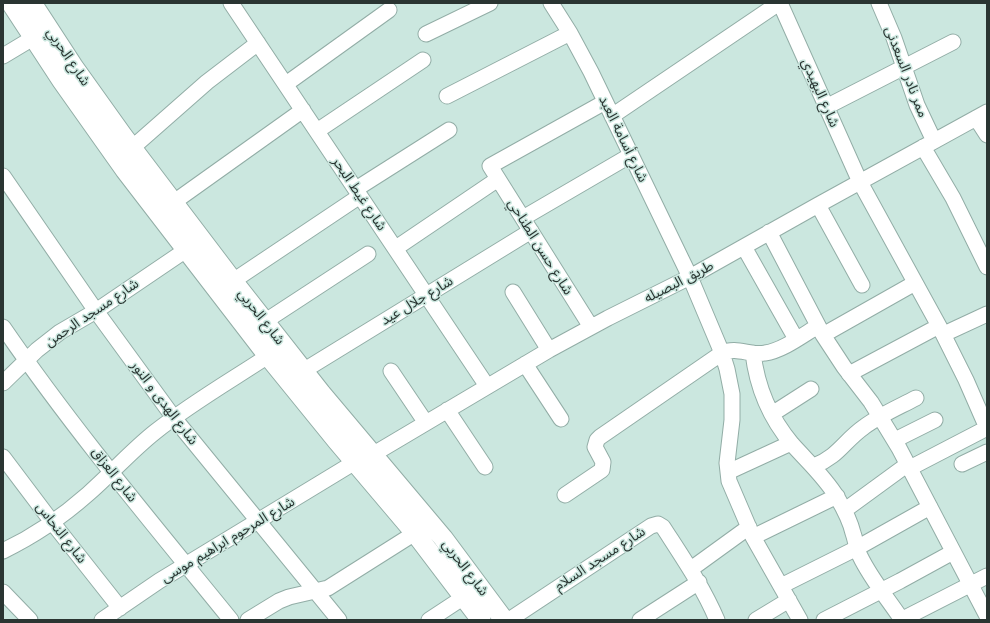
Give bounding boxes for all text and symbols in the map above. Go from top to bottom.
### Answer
street label: ممر نادر السعدنى [881,24,931,120]
street label: شارع الحربي [42,25,94,89]
street label: شارع البهيدي [797,56,843,130]
street label: شارع أسامة العبد [595,93,651,185]
street label: شارع غيط البحر [328,154,390,234]
street label: شارع حسن الطناحي [504,196,576,298]
street label: طريق البصيله [642,257,716,307]
street label: شارع جلال عيد [378,273,456,329]
street label: شارع مسجد الرحمن [42,275,142,351]
street label: شارع الحربي [234,286,288,348]
street label: شارع الهدى و النور [127,358,201,448]
street label: شارع العزاق [87,444,141,506]
street label: شارع المرحوم ابراهيم موسى [158,493,298,587]
street label: شارع النحاس [32,499,90,567]
street label: شارع مسجد السلام [551,523,649,595]
street label: شارع الحربي [438,536,492,600]

